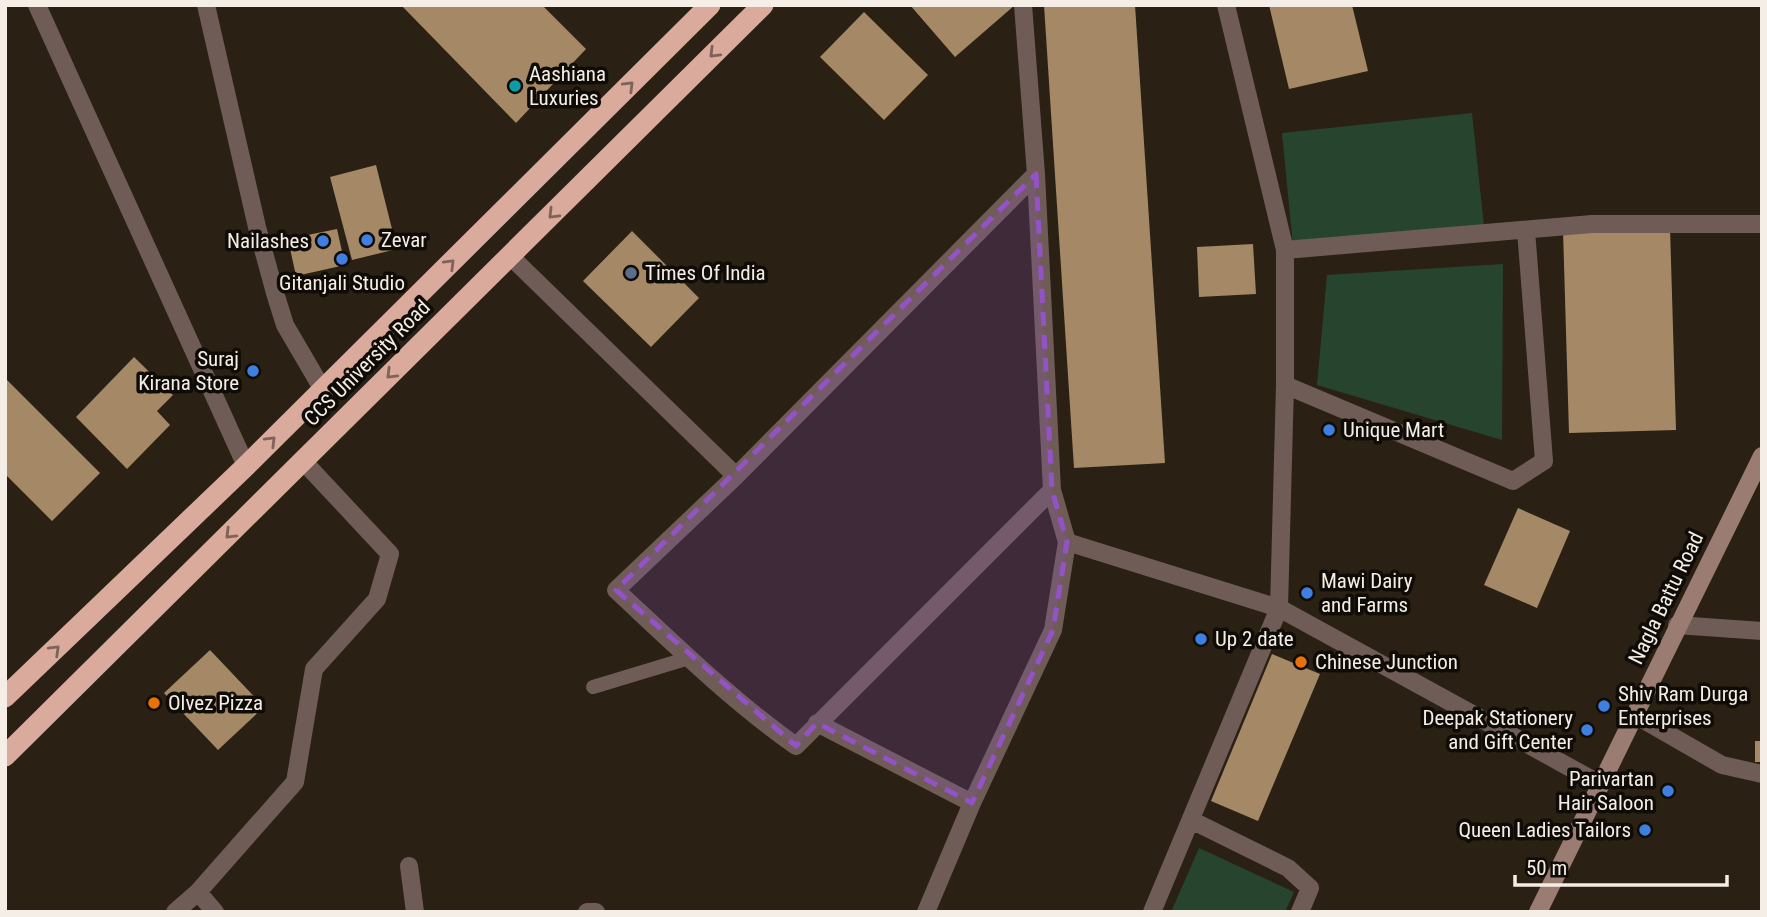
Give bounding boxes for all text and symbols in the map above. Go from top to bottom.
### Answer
one-way arrow [710,45,723,58]
place label: Aashiana Luxuries [529,62,606,110]
marker: Aashiana Luxuries [507,78,523,94]
one-way arrow [621,82,633,94]
one-way arrow [548,205,561,218]
place label: Zevar [381,228,427,252]
place label: Nailashes [227,229,309,253]
marker: Zevar [359,232,375,248]
marker: Nailashes [315,233,331,249]
marker: Gitanjali Studio [334,251,350,267]
one-way arrow [442,259,455,272]
place label: Times Of India [645,261,766,285]
marker: Times Of India [623,265,639,281]
place label: Gitanjali Studio [279,271,405,295]
street label: CCS University Road [299,295,435,431]
place label: Suraj Kirana Store [138,347,239,395]
marker: Suraj Kirana Store [245,363,261,379]
one-way arrow [387,365,400,378]
place label: Unique Mart [1343,418,1444,442]
marker: Unique Mart [1321,422,1337,438]
one-way arrow [263,436,276,449]
one-way arrow [225,525,238,538]
street label: Nagla Battu Road [1624,528,1708,668]
place label: Mawi Dairy and Farms [1321,569,1413,617]
marker: Mawi Dairy and Farms [1299,585,1315,601]
place label: Up 2 date [1215,627,1294,651]
marker: Up 2 date [1193,631,1209,647]
one-way arrow [46,645,59,658]
place label: Chinese Junction [1315,650,1458,674]
marker: Chinese Junction [1293,654,1309,670]
place label: Shiv Ram Durga Enterprises [1618,682,1748,730]
place label: Olvez Pizza [168,691,263,715]
marker: Olvez Pizza [146,695,162,711]
marker: Shiv Ram Durga Enterprises [1596,698,1612,714]
place label: Deepak Stationery and Gift Center [1423,706,1573,754]
marker: Deepak Stationery and Gift Center [1579,722,1595,738]
place label: Parivartan Hair Saloon [1558,767,1654,815]
marker: Parivartan Hair Saloon [1660,783,1676,799]
place label: Queen Ladies Tailors [1458,818,1631,842]
marker: Queen Ladies Tailors [1637,822,1653,838]
scale bar [1515,844,1727,888]
text: 50 m [1526,856,1567,880]

